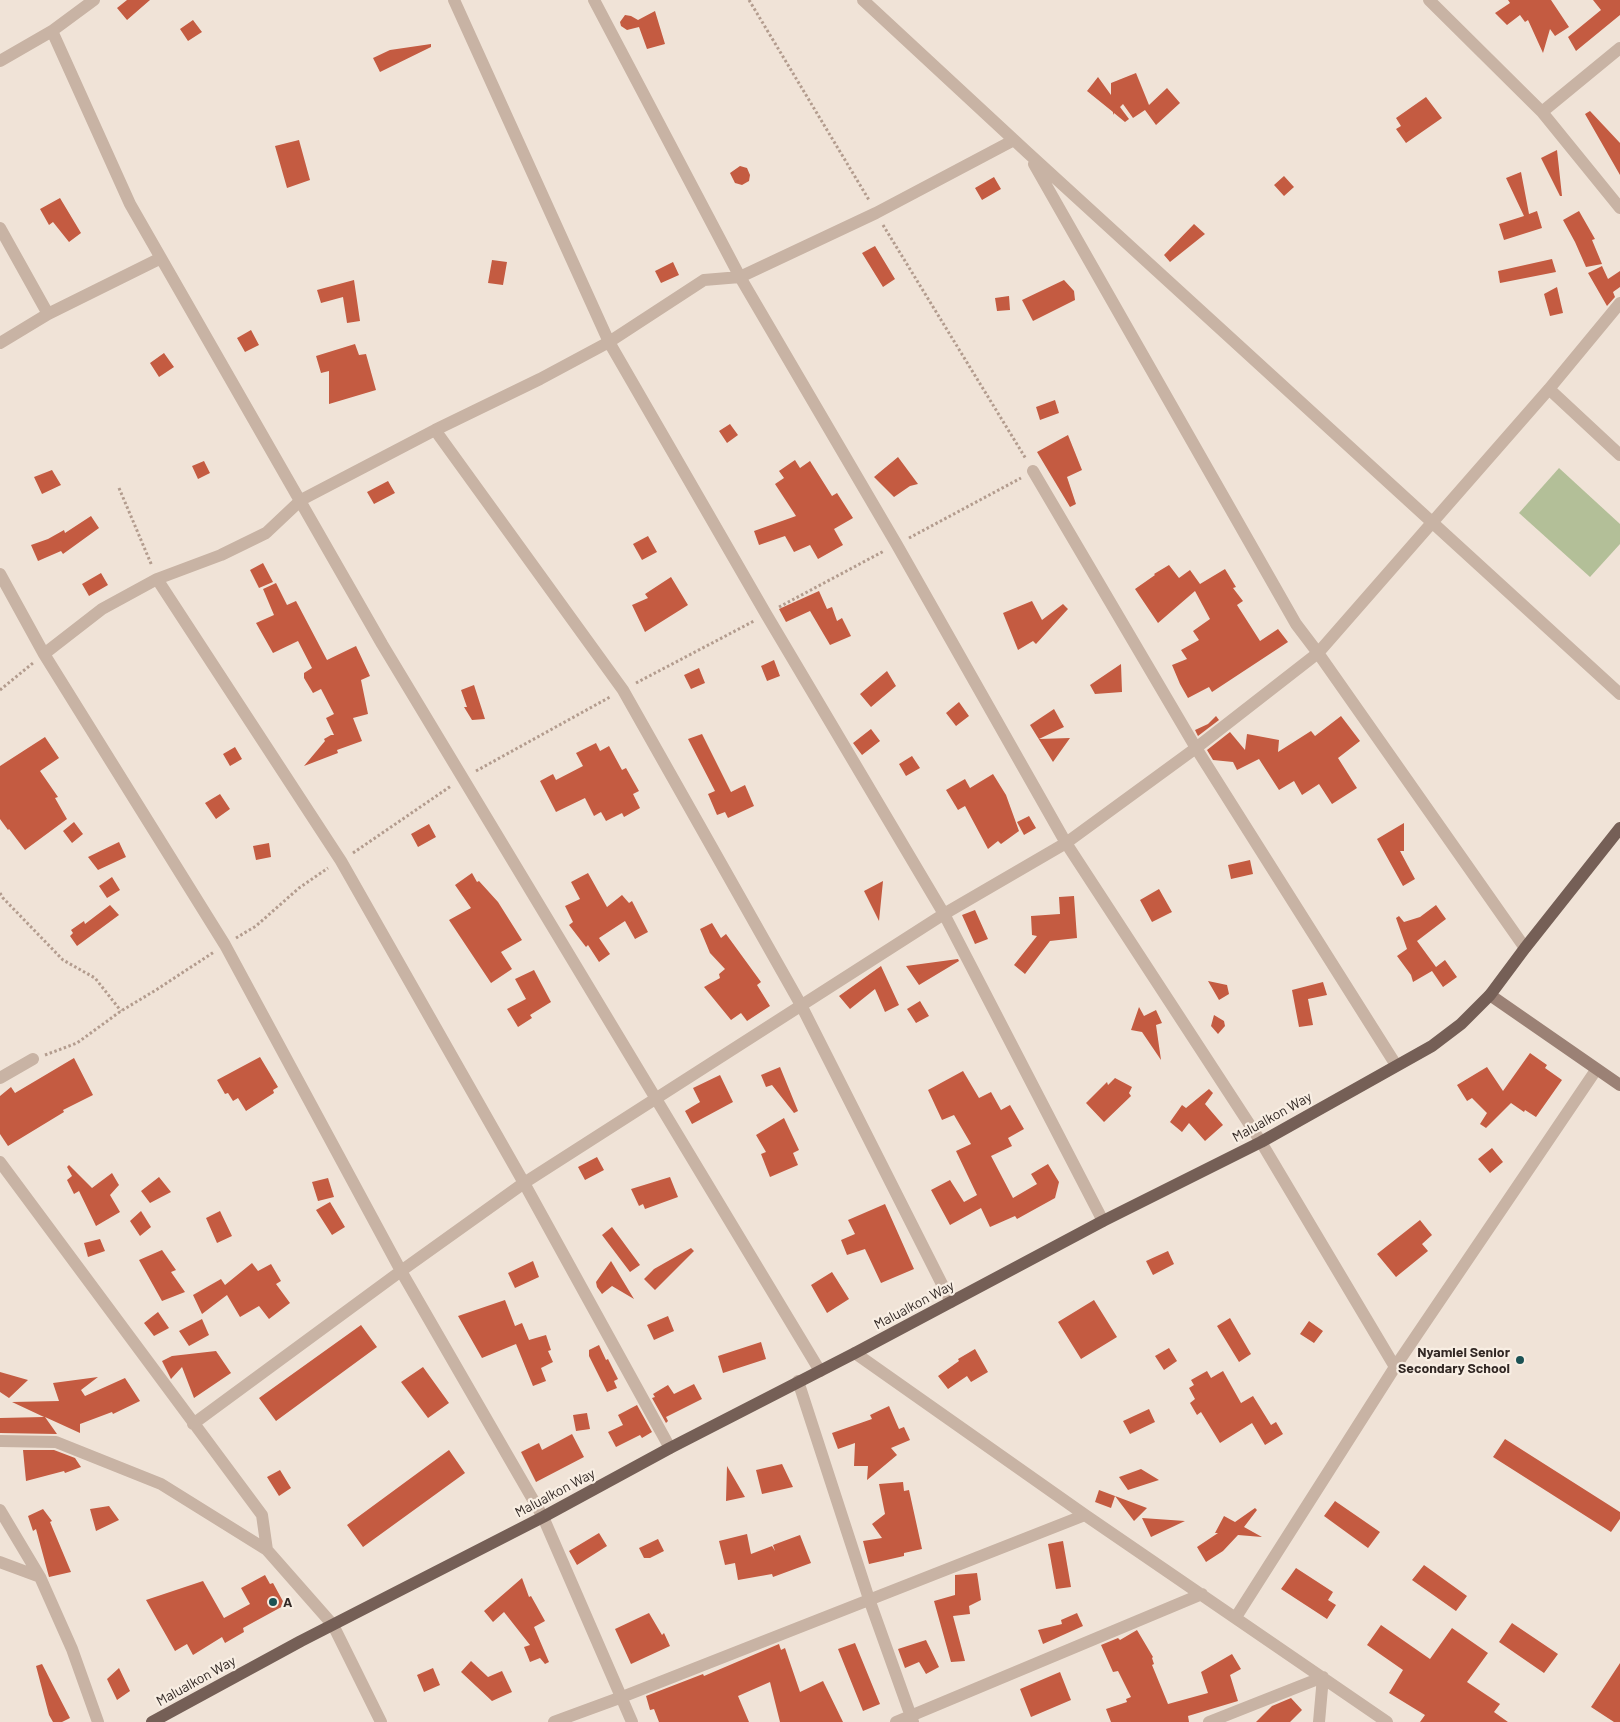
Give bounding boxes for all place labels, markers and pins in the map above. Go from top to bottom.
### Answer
place label: Nyamlel Senior Secondary School [1398,1344,1510,1376]
marker: Nyamlel Senior Secondary School [1514,1354,1526,1366]
place label: A [283,1594,292,1610]
marker: A [267,1596,279,1608]

